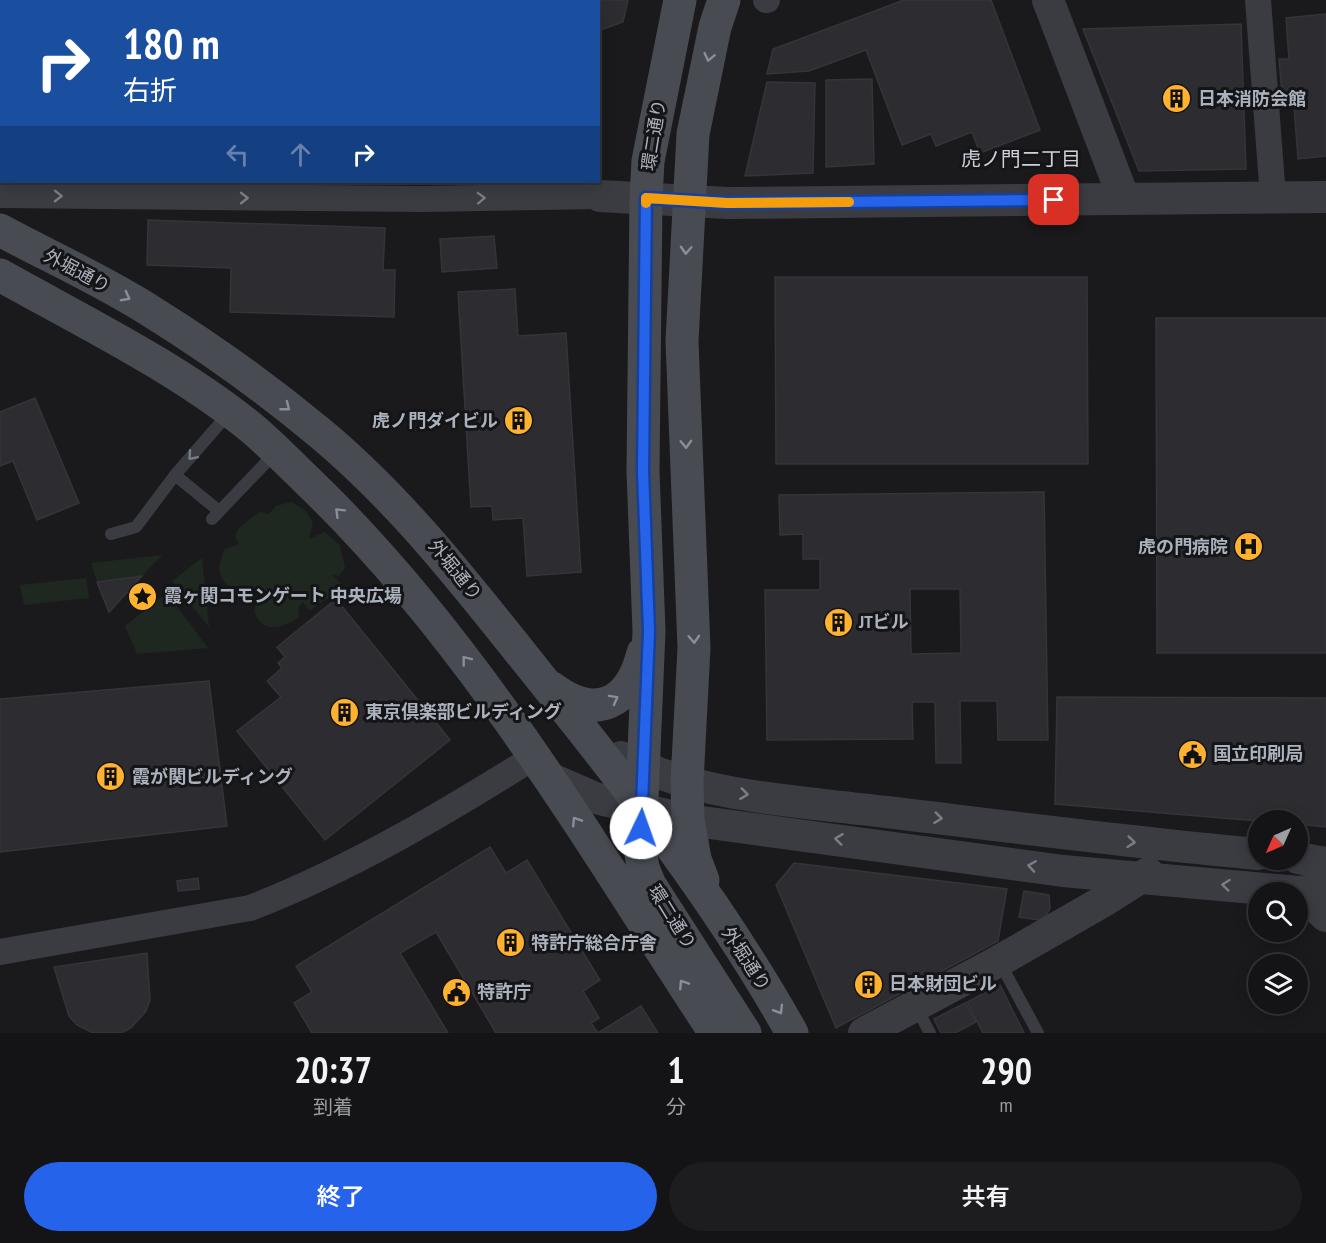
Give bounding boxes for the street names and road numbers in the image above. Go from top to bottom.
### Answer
street label: 環二通り [637,98,670,172]
street label: 外堀通り [40,244,114,298]
street label: 外堀通り [424,534,487,605]
street label: 環二通り [644,880,701,953]
street label: 外堀通り [717,922,776,995]

